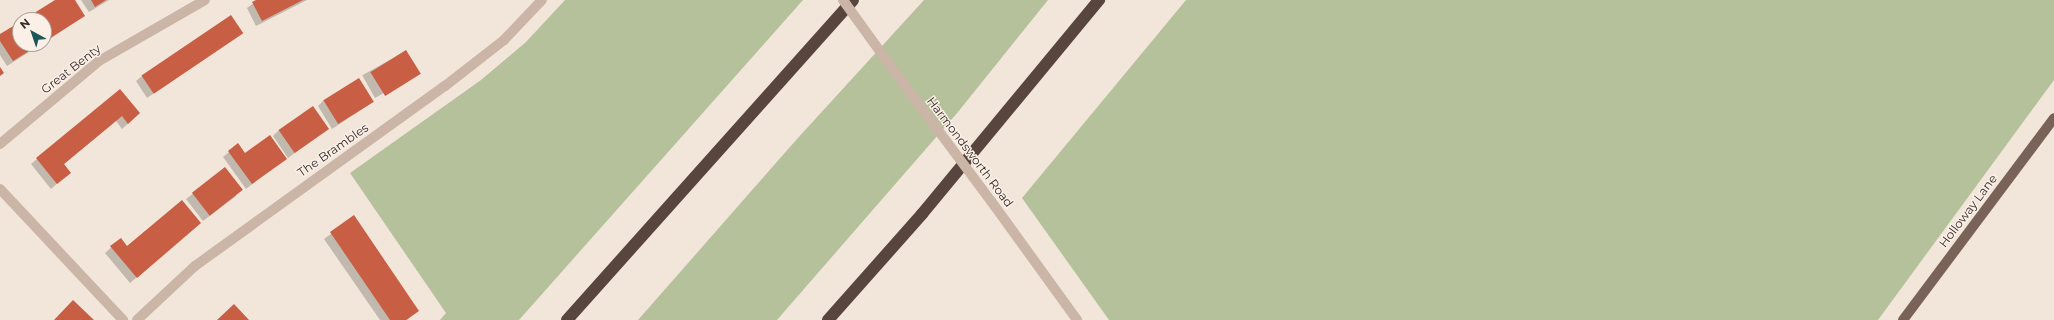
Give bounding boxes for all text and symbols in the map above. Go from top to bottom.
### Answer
north arrow [12,12,52,52]
text: N [17,15,33,32]
street label: Great Benty [38,41,104,97]
street label: Harmondsworth Road [924,94,1016,210]
street label: The Brambles [295,120,371,180]
street label: Holloway Lane [1936,172,2000,250]

